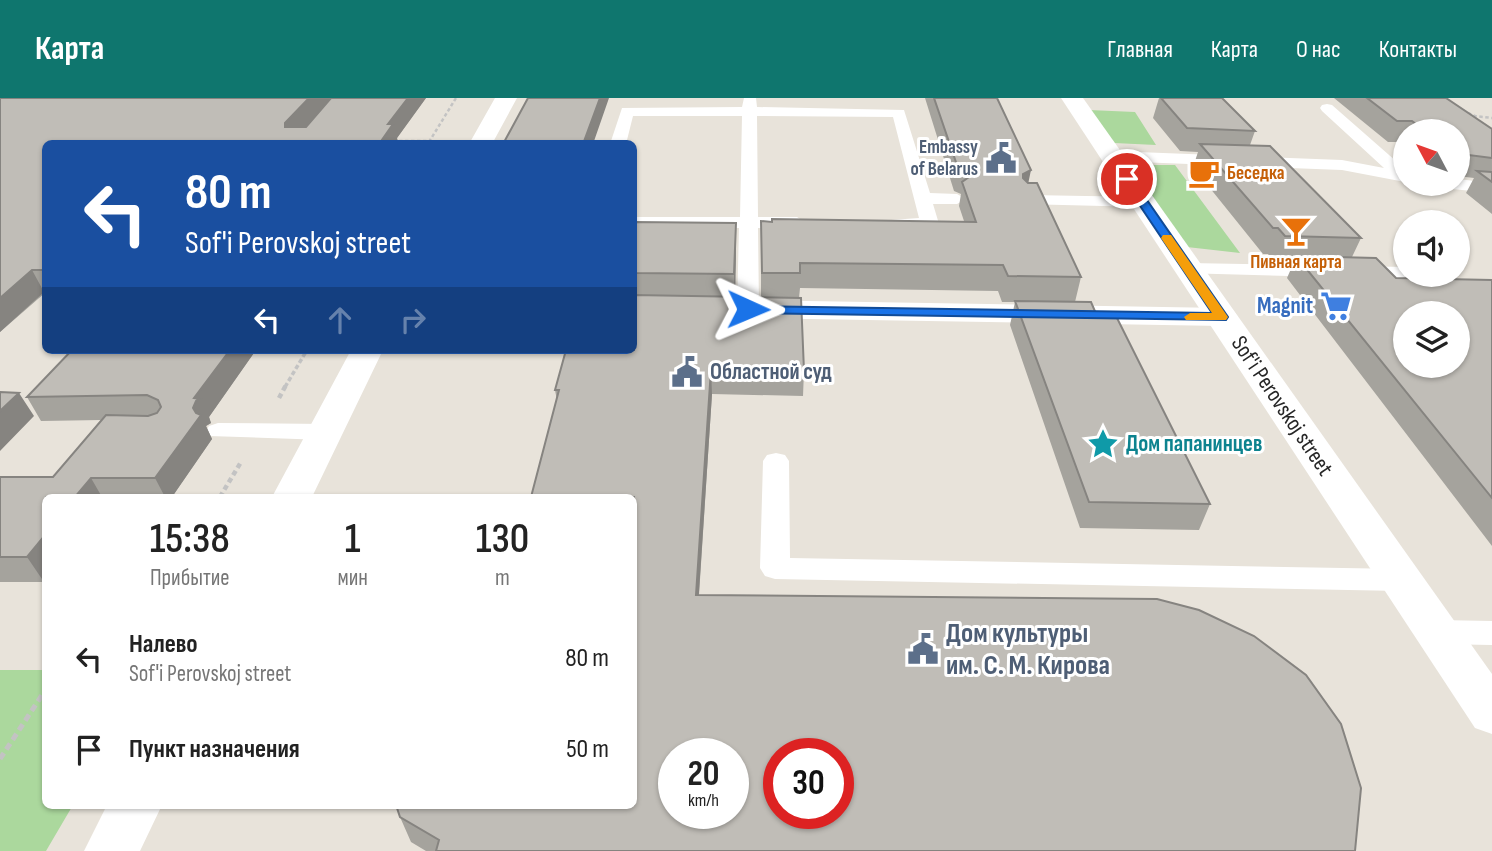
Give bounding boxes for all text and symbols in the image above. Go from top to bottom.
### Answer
text: Карта [35,29,104,69]
text: Главная [1107,35,1173,64]
text: Карта [1211,35,1258,64]
text: О нас [1296,35,1341,64]
text: Контакты [1379,35,1457,64]
north arrow [1393,119,1470,196]
map controls [1393,119,1470,378]
place label: Embassy of Belarus [911,136,978,181]
public building icon: Embassy of Belarus [984,141,1018,175]
pin [1097,149,1157,209]
cafe icon: Беседка [1187,156,1221,190]
icon: arrive [1108,160,1146,198]
place label: Беседка [1227,162,1285,185]
text: 80 m [185,164,272,223]
icon: left [70,168,161,259]
button: sound [1393,210,1470,287]
bar icon: Пивная карта [1279,214,1313,248]
text: Sof'i Perovskoj street [185,224,411,263]
place label: Пивная карта [1250,251,1342,274]
position arrow [711,272,785,346]
supermarket icon: Magnit [1319,289,1353,323]
place label: Magnit [1257,292,1313,320]
icon: left [248,301,286,339]
icon: ahead [321,301,359,339]
icon: right [394,301,432,339]
button: layers [1393,301,1470,378]
street label: Sof'i Perovskoj street [1225,331,1339,481]
public building icon: Областной суд [670,355,704,389]
place label: Областной суд [710,358,832,386]
place icon: Дом папанинцев [1086,427,1120,461]
place label: Дом папанинцев [1126,430,1262,458]
text: 15:38 [150,514,230,565]
text: 1 [345,514,361,565]
text: 130 [476,514,529,565]
text: Прибытие [150,564,230,592]
text: мин [337,564,368,592]
text: m [495,564,510,592]
place label: Дом культуры им. С. М. Кирова [946,617,1110,682]
text: Налево [129,629,198,660]
public building icon: Дом культуры им. С. М. Кирова [906,632,940,666]
icon: left [70,640,108,678]
text: 80 m [565,643,609,674]
text: Sof'i Perovskoj street [129,660,291,688]
icon: arrive [70,731,108,769]
text: Пункт назначения [129,734,300,765]
text: 50 m [566,734,609,765]
speed limit sign: 30 [763,738,854,829]
text: 20 [688,753,720,796]
text: km/h [688,790,719,811]

